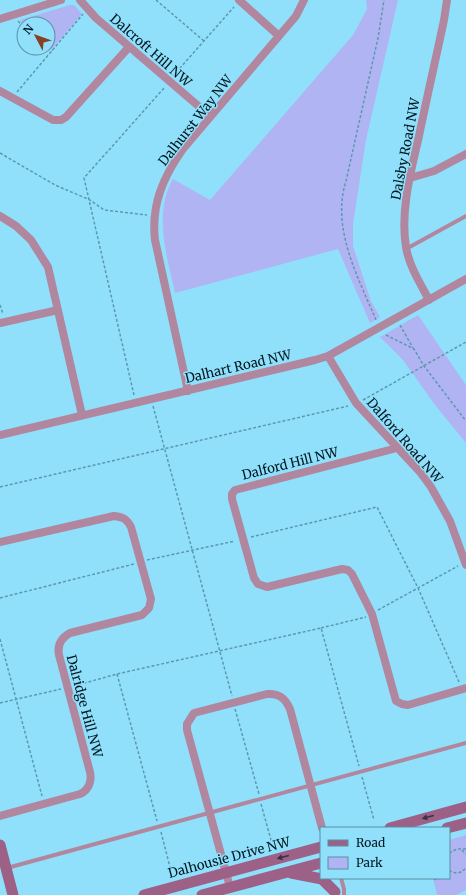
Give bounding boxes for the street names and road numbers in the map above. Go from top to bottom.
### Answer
street label: Dalcroft Hill NW [106,10,196,91]
street label: Dalhurst Way NW [155,71,237,169]
street label: Dalsby Road NW [387,96,424,202]
street label: Dalhart Road NW [183,346,294,387]
street label: Dalford Road NW [363,394,447,487]
street label: Dalford Hill NW [240,443,341,484]
street label: Dalridge Hill NW [63,653,107,760]
street label: Dalhousie Drive NW [166,833,293,882]

